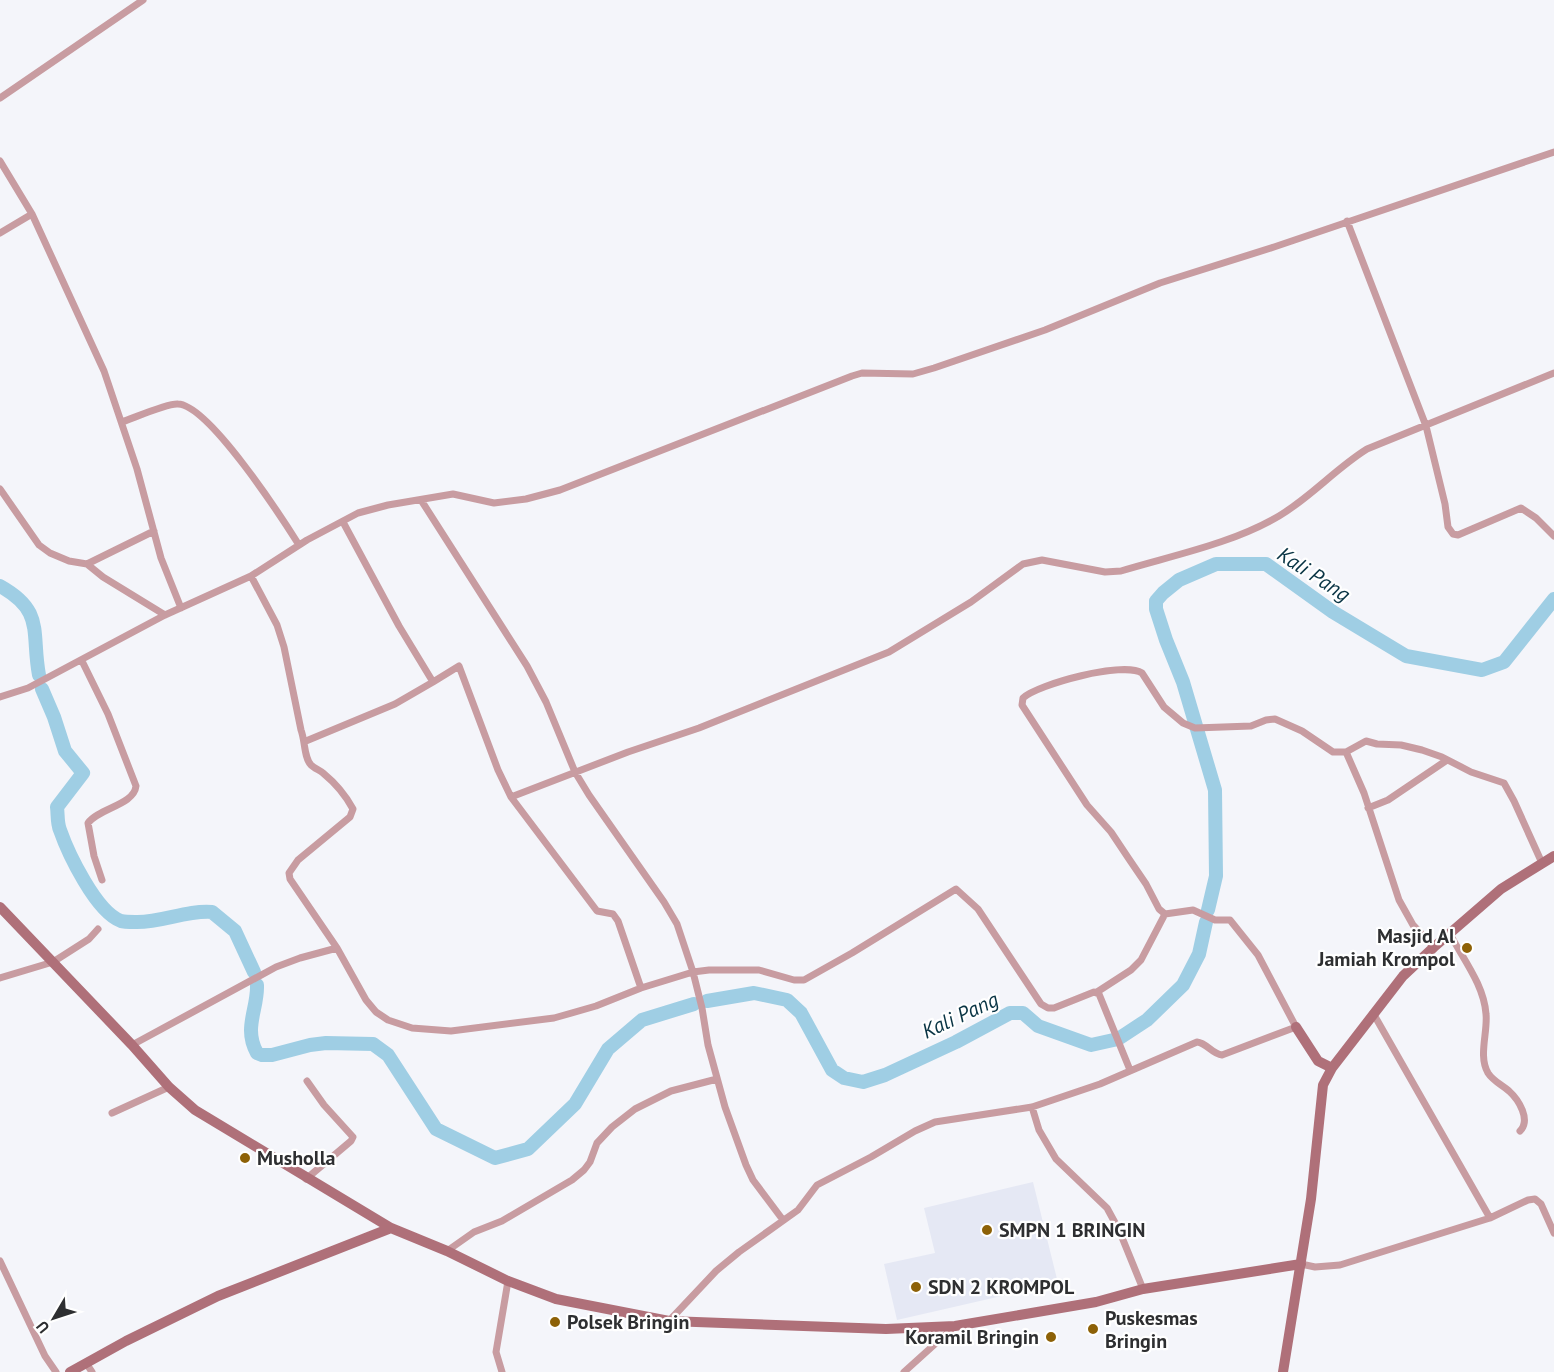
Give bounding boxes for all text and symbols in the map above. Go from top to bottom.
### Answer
water label: Kali Pang [1272,540,1356,608]
place label: Masjid Al Jamiah Krompol [1317,923,1455,972]
marker: Masjid Al Jamiah Krompol [1460,941,1474,955]
water label: Kali Pang [917,985,1003,1044]
place label: Musholla [257,1145,336,1171]
marker: Musholla [238,1151,252,1165]
place label: SMPN 1 BRINGIN [999,1217,1145,1243]
marker: SMPN 1 BRINGIN [980,1223,994,1237]
place label: SDN 2 KROMPOL [928,1274,1075,1300]
marker: SDN 2 KROMPOL [909,1280,923,1294]
north arrow [24,1288,84,1348]
place label: Puskesmas Bringin [1105,1305,1198,1354]
place label: Polsek Bringin [567,1309,689,1335]
marker: Polsek Bringin [548,1315,562,1329]
text: U [31,1317,53,1338]
marker: Puskesmas Bringin [1086,1322,1100,1336]
place label: Koramil Bringin [905,1324,1039,1350]
marker: Koramil Bringin [1044,1330,1058,1344]

